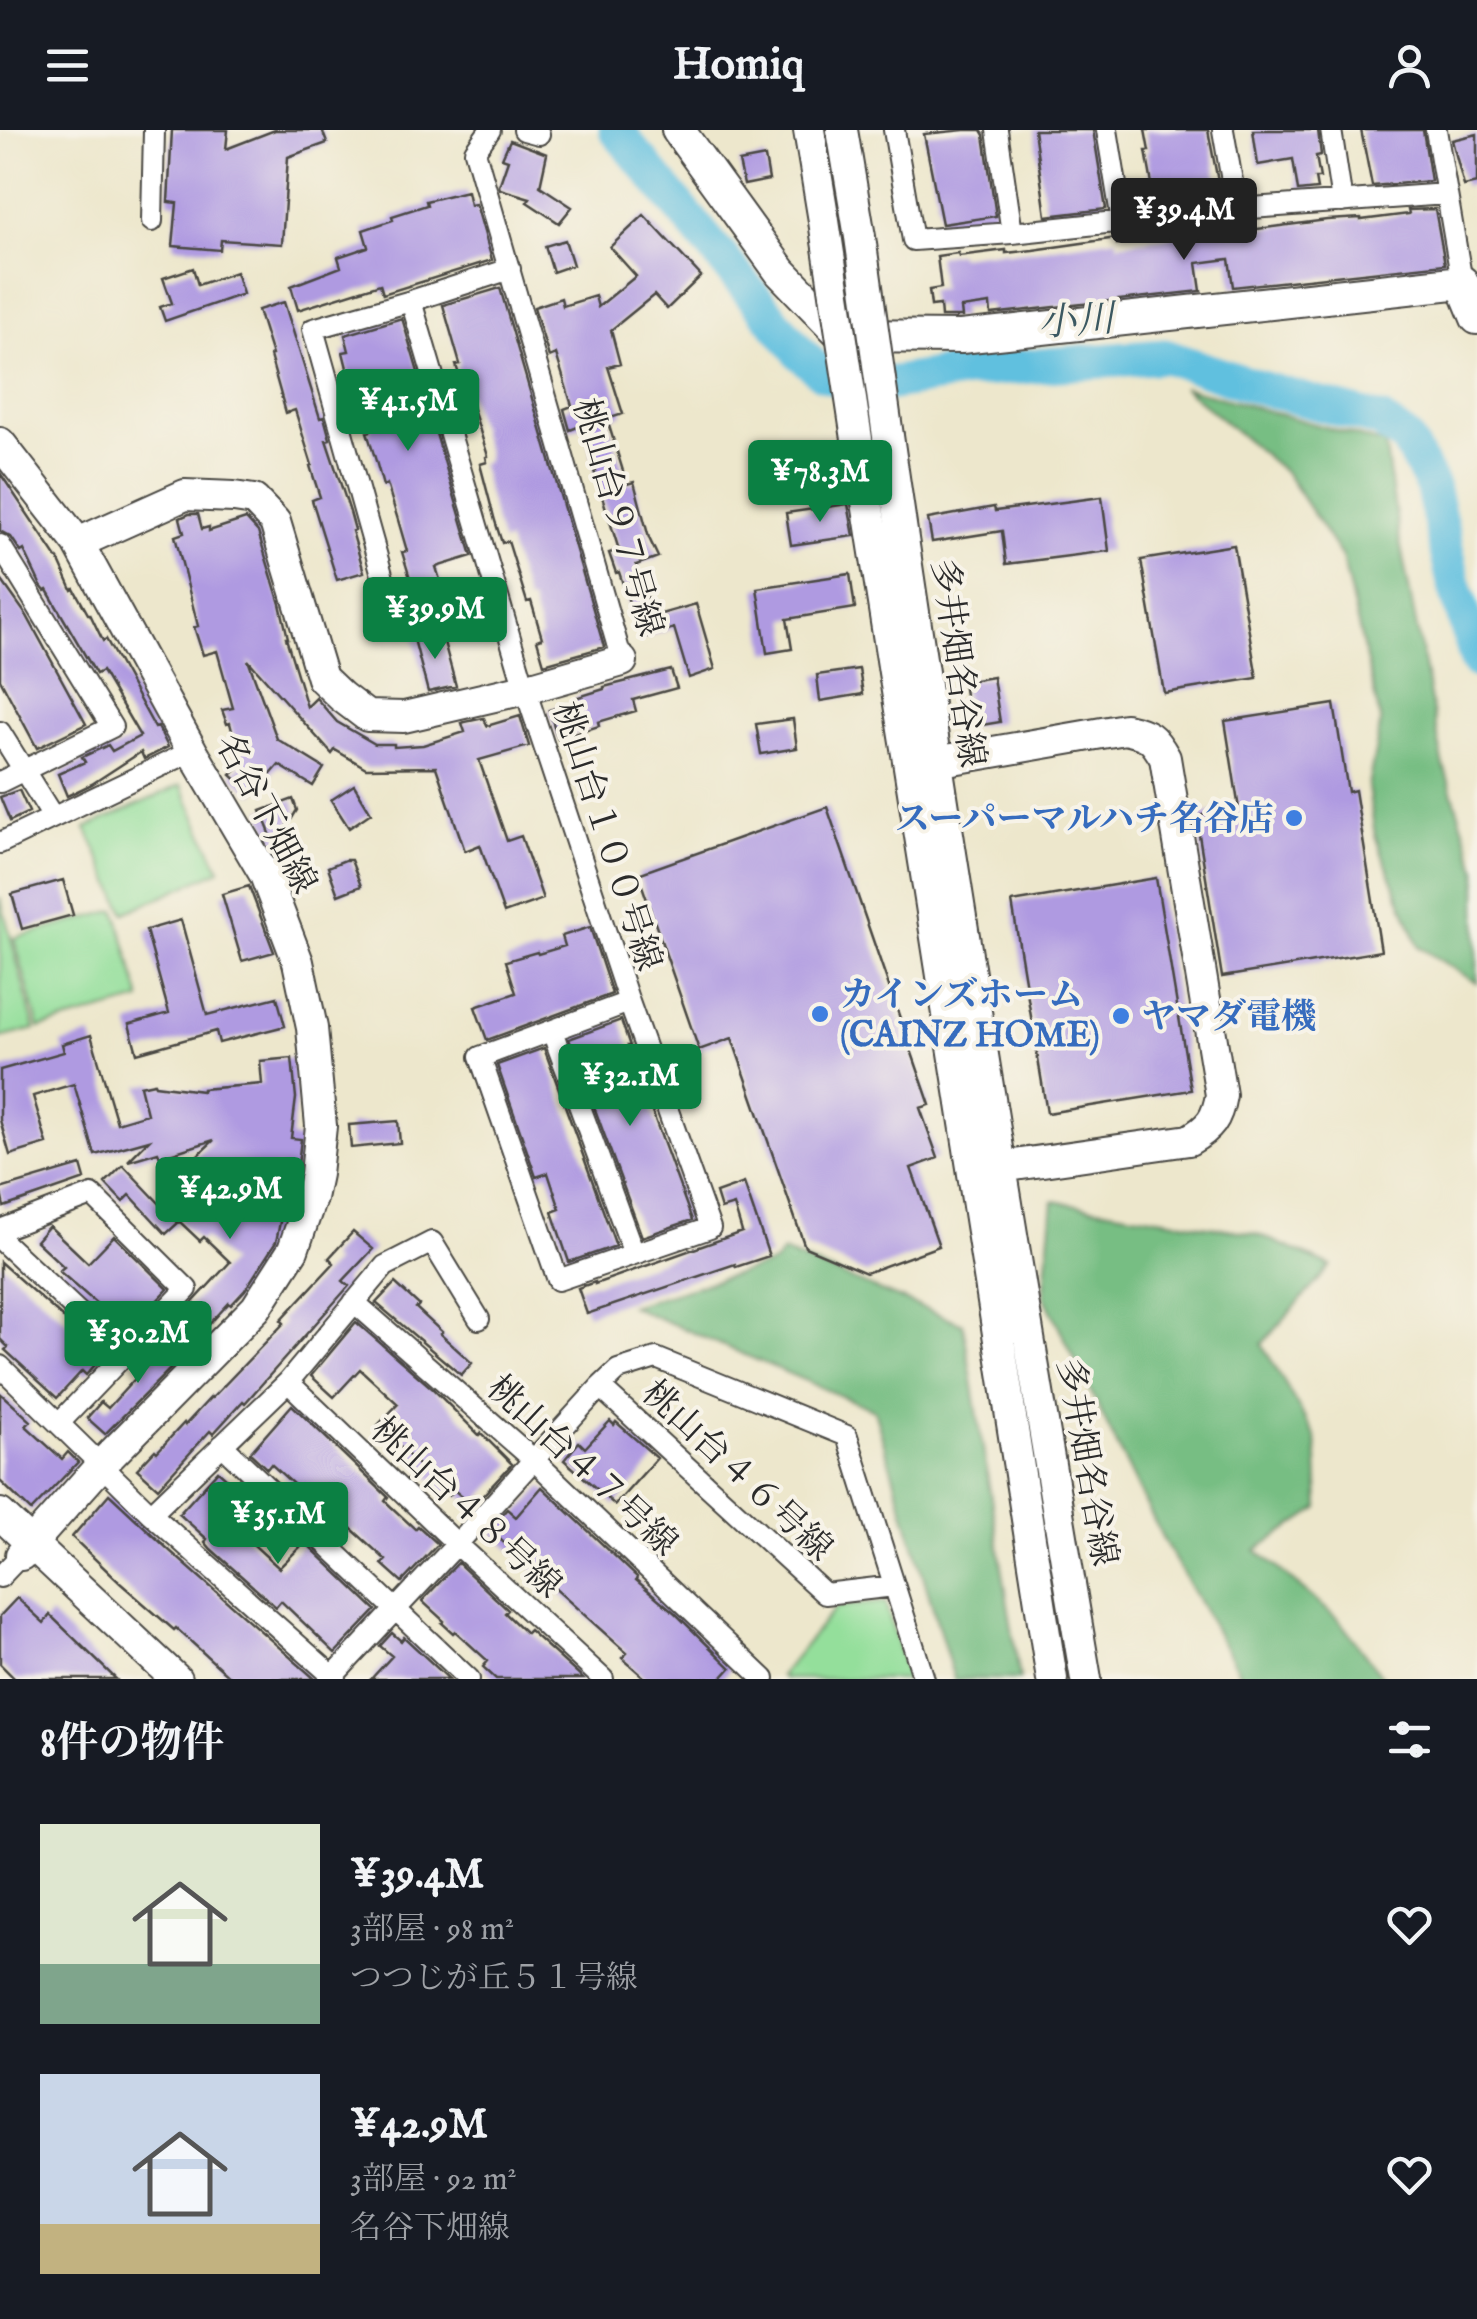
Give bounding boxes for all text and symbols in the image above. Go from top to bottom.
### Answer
text: Homiq [673,37,804,94]
icon: menu [40,38,95,93]
icon: person [1382,38,1437,93]
pin: ¥39.4M [1103,178,1265,263]
text: ¥39.4M [1133,190,1235,231]
water label: 小川 [1037,296,1120,350]
pin: ¥41.5M [327,369,489,454]
text: ¥41.5M [358,381,458,422]
street label: 桃山台９７号線 [561,394,672,642]
pin: ¥78.3M [739,440,901,525]
text: ¥78.3M [770,452,870,493]
street label: 多井畑名谷線 [920,556,993,770]
pin: ¥39.9M [354,577,516,662]
text: ¥39.9M [385,589,485,630]
street label: 桃山台１００号線 [541,697,670,977]
street label: 名谷下畑線 [204,726,326,902]
place label: スーパーマルハチ名谷店 [895,798,1274,843]
marker: スーパーマルハチ名谷店 [1283,807,1305,829]
place label: カインズホーム (CAINZ HOME) [840,974,1100,1059]
place label: ヤマダ電機 [1141,996,1316,1041]
marker: カインズホーム (CAINZ HOME) [809,1003,831,1025]
marker: ヤマダ電機 [1110,1005,1132,1027]
pin: ¥32.1M [549,1044,711,1129]
text: ¥32.1M [580,1056,680,1097]
pin: ¥42.9M [149,1157,311,1242]
text: ¥42.9M [178,1169,282,1210]
pin: ¥30.2M [57,1301,219,1386]
text: ¥30.2M [87,1313,189,1354]
street label: 多井畑名谷線 [1045,1355,1126,1570]
street label: 桃山台４７号線 [476,1367,686,1567]
street label: 桃山台４６号線 [631,1372,841,1572]
street label: 桃山台４８号線 [360,1409,570,1609]
pin: ¥35.1M [197,1482,359,1567]
text: ¥35.1M [230,1494,326,1535]
icon: filters [1382,1712,1437,1767]
text: 8件の物件 [40,1718,224,1771]
text: ¥39.4M [350,1849,484,1902]
icon: home [120,1864,240,1984]
icon: heart [1382,1897,1437,1952]
text: 3部屋 · 98 m² [350,1910,514,1951]
text: つつじが丘５１号線 [350,1959,638,2000]
text: ¥42.9M [350,2099,488,2152]
icon: home [120,2114,240,2234]
icon: heart [1382,2147,1437,2202]
text: 3部屋 · 92 m² [350,2160,517,2201]
text: 名谷下畑線 [350,2209,510,2250]

